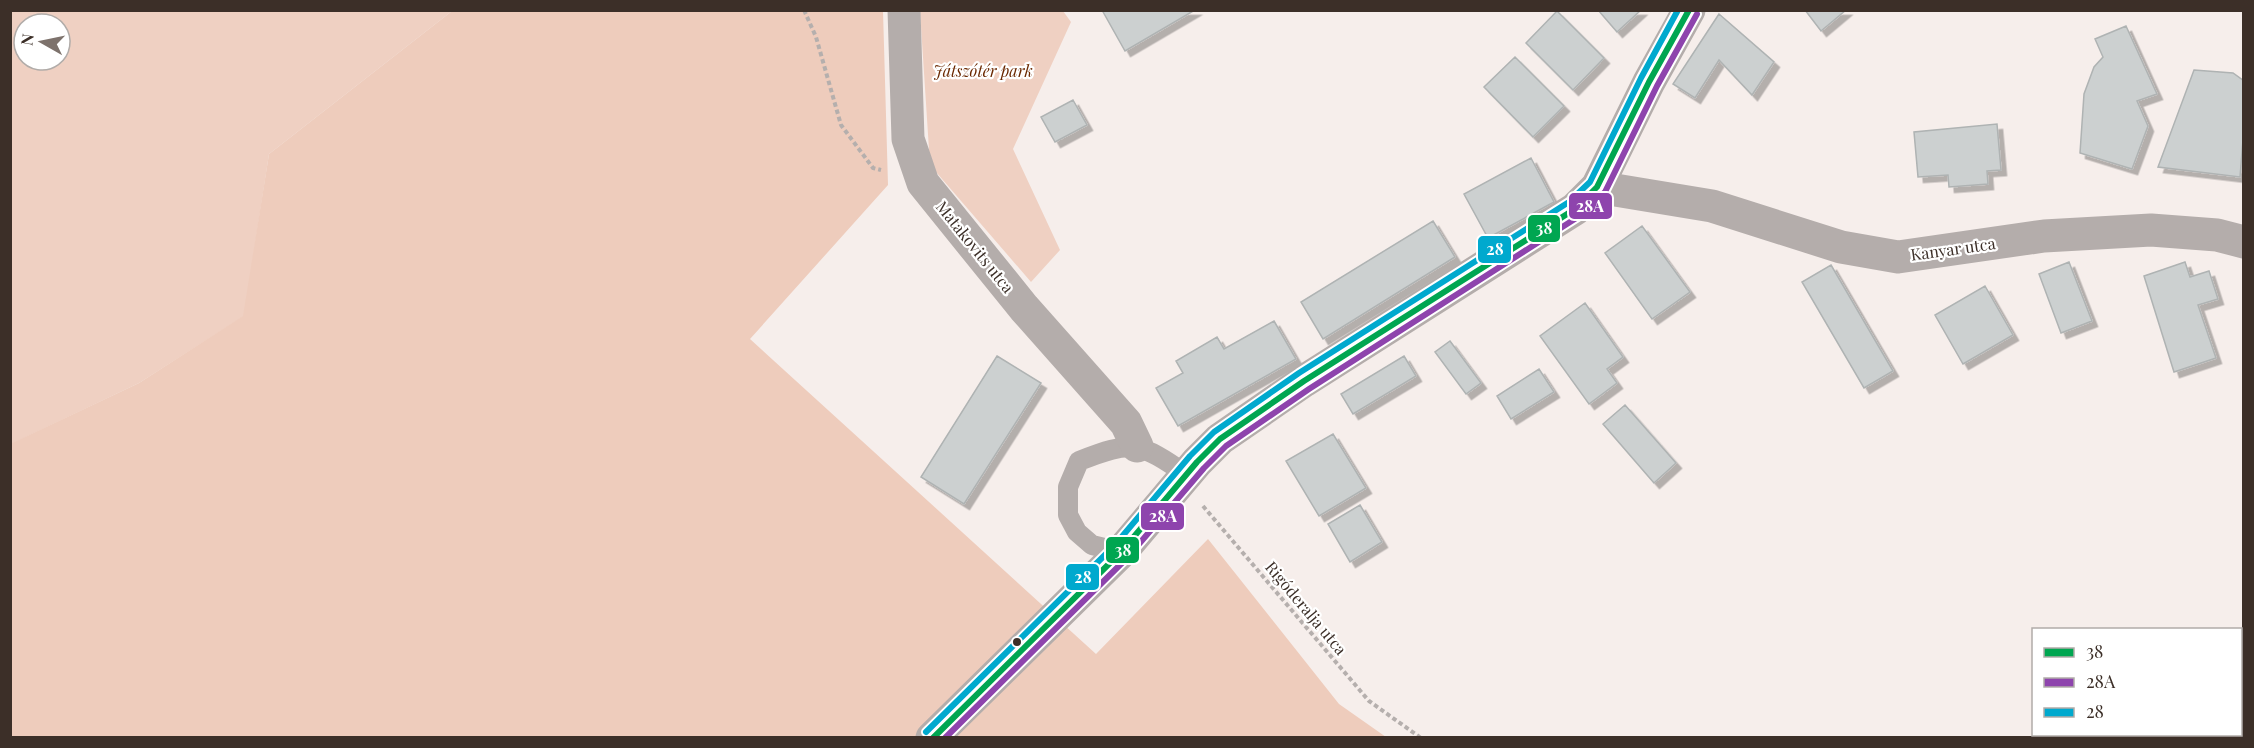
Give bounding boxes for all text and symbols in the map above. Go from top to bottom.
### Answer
north arrow [12,12,72,72]
text: N [15,32,38,47]
park label: Játszótér park [933,60,1033,81]
line badge: 28A [1568,192,1613,220]
text: 28A [1576,195,1604,216]
street label: Matakovits utca [932,196,1019,297]
line badge: 38 [1527,214,1561,243]
text: 38 [1536,217,1552,238]
street label: Kanyar utca [1909,232,1997,265]
line badge: 28 [1477,235,1512,264]
text: 28 [1486,238,1504,259]
line badge: 28A [1140,502,1185,531]
text: 28A [1149,505,1177,526]
line badge: 38 [1105,536,1140,564]
text: 38 [1115,539,1131,560]
street label: Rigóderalja utca [1261,557,1352,659]
line badge: 28 [1065,563,1100,591]
text: 28 [1074,566,1092,587]
legend [2032,628,2242,736]
unlabelled marker [1011,636,1023,648]
text: 38 [2086,639,2103,663]
text: 28A [2086,669,2116,693]
text: 28 [2086,699,2104,723]

